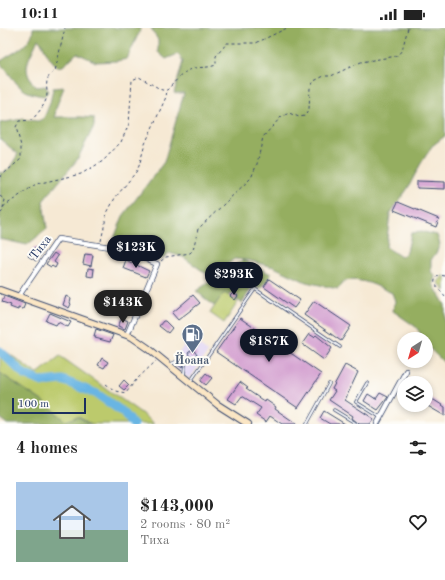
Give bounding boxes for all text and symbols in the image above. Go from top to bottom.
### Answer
text: 10:11 [20,7,59,22]
street label: Тиха [28,234,54,262]
pin: $123K [108,235,164,269]
text: $123K [116,241,156,254]
pin: $293K [206,262,262,296]
text: $293K [214,268,254,281]
pin: $143K [95,290,151,324]
text: $143K [103,296,143,309]
fuel station icon: Йоана [179,321,205,354]
pin: $187K [241,329,297,363]
north arrow [397,332,433,368]
map controls [397,332,433,412]
text: $187K [249,335,289,348]
place label: Йоана [175,352,209,367]
button: layers [397,376,433,412]
scale bar [12,396,86,415]
text: 100 m [18,399,49,410]
icon: filters [407,437,429,459]
text: 4 homes [16,440,78,457]
icon: home [48,498,96,546]
text: $143,000 [140,498,214,515]
icon: heart [407,511,429,533]
text: 2 rooms · 80 m² [140,518,230,531]
text: Тиха [140,534,169,547]

